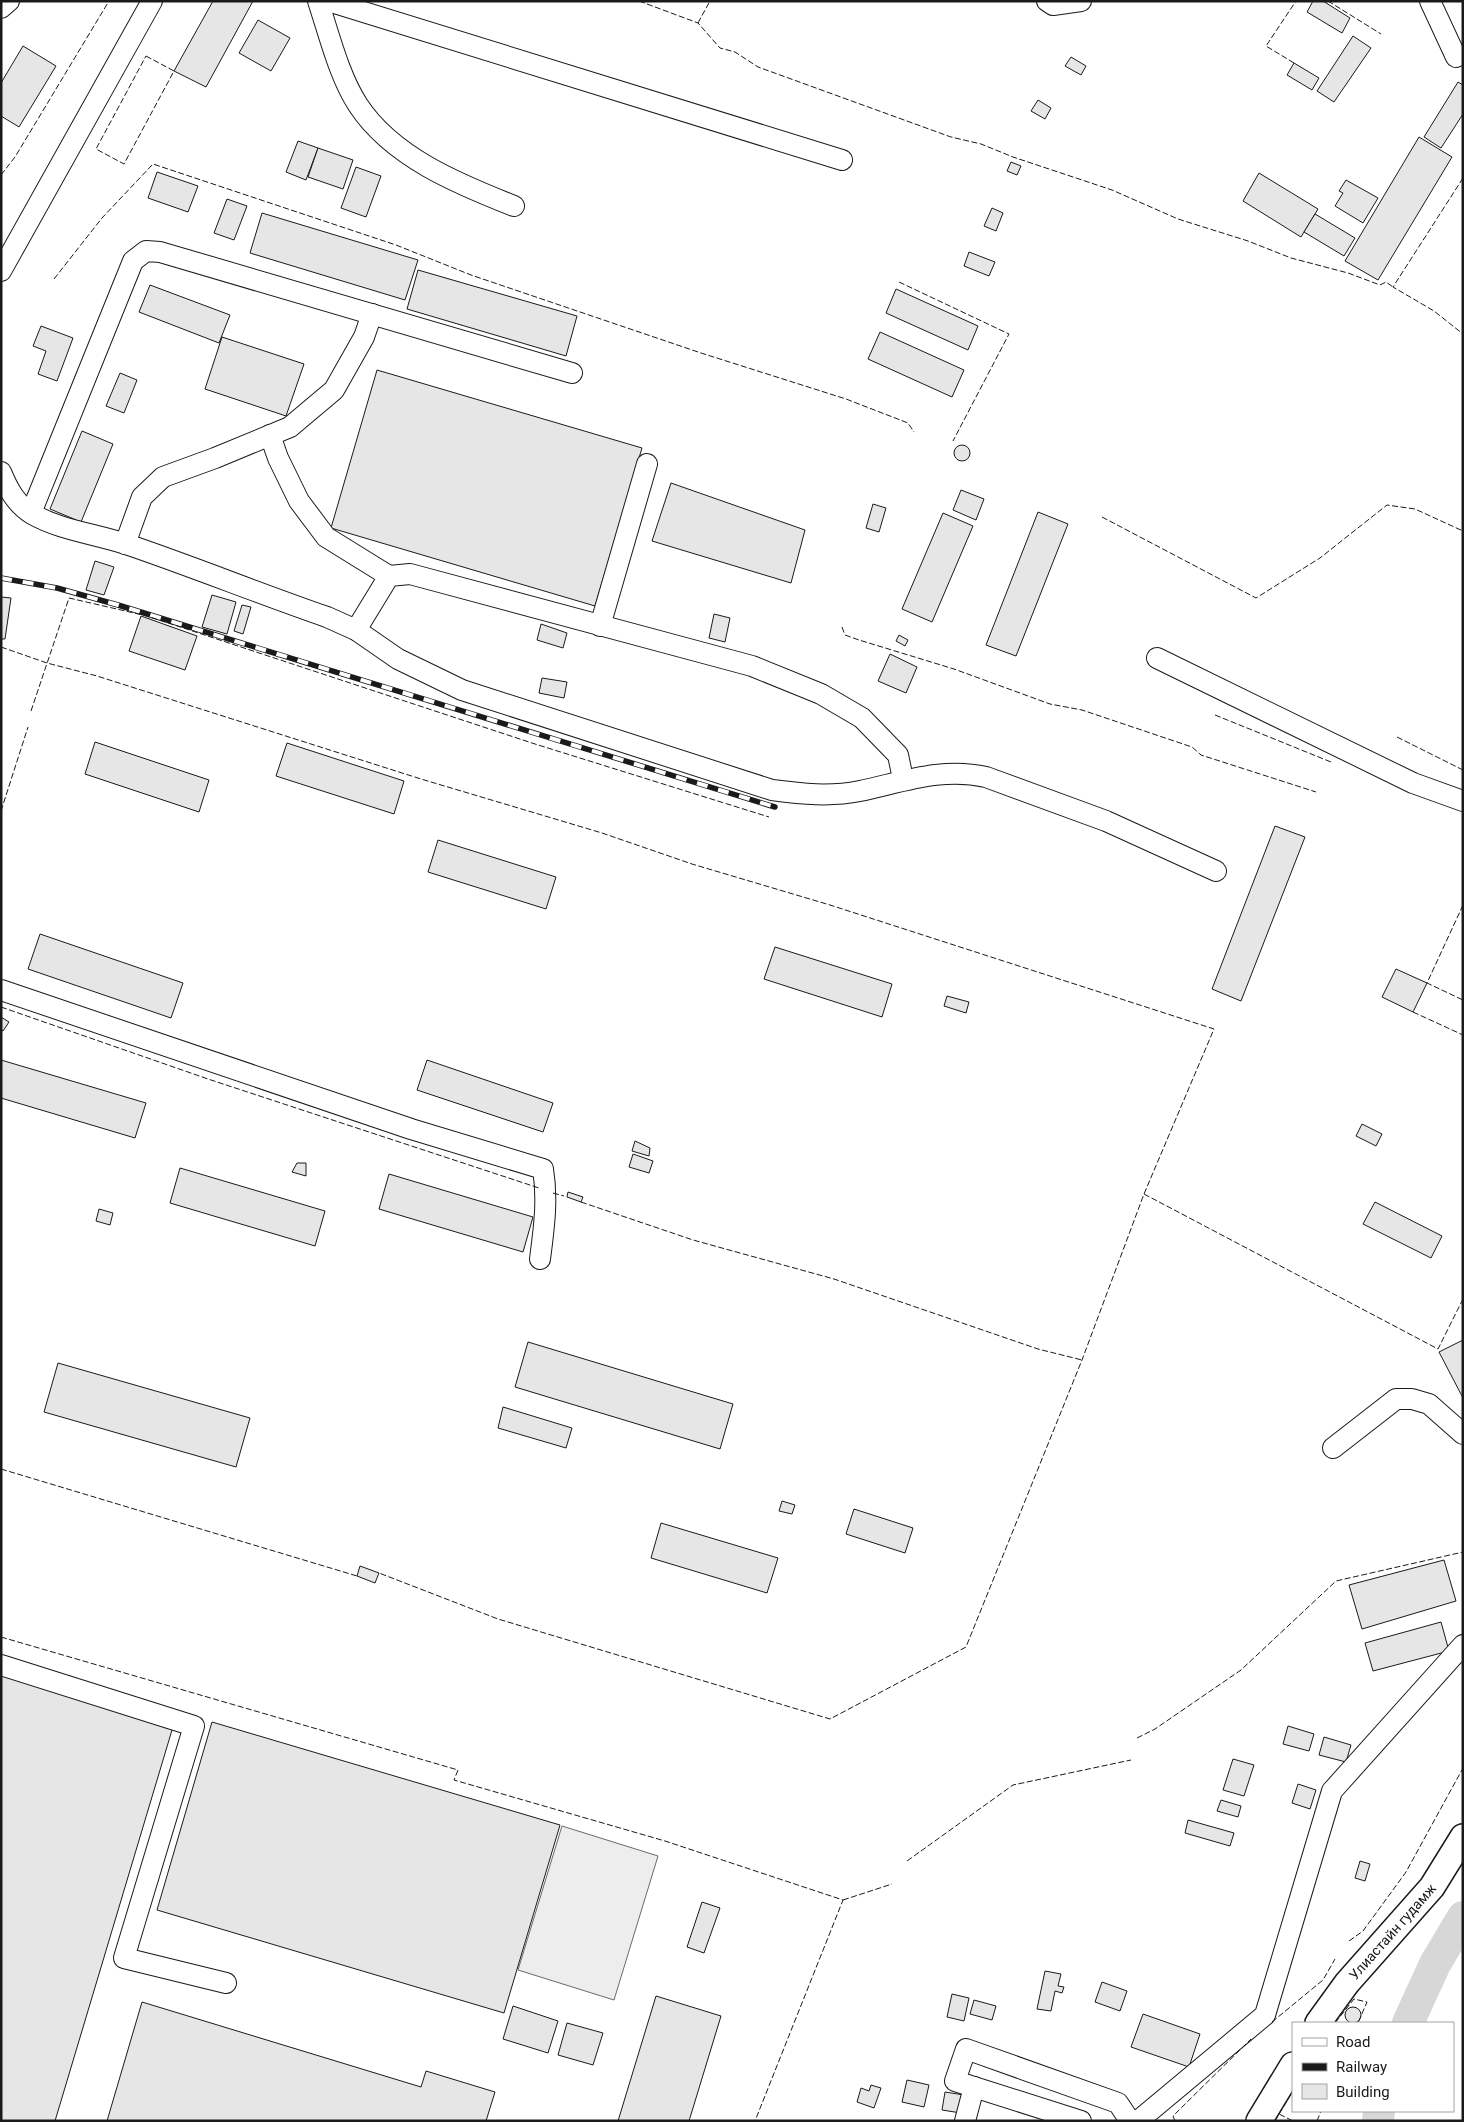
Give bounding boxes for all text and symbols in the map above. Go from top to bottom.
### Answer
street label: Улиастайн гудамж [1346,1880,1439,1983]
legend [1292,2022,1454,2112]
text: Road [1336,2033,1370,2051]
text: Railway [1336,2058,1387,2076]
text: Building [1336,2083,1390,2101]

